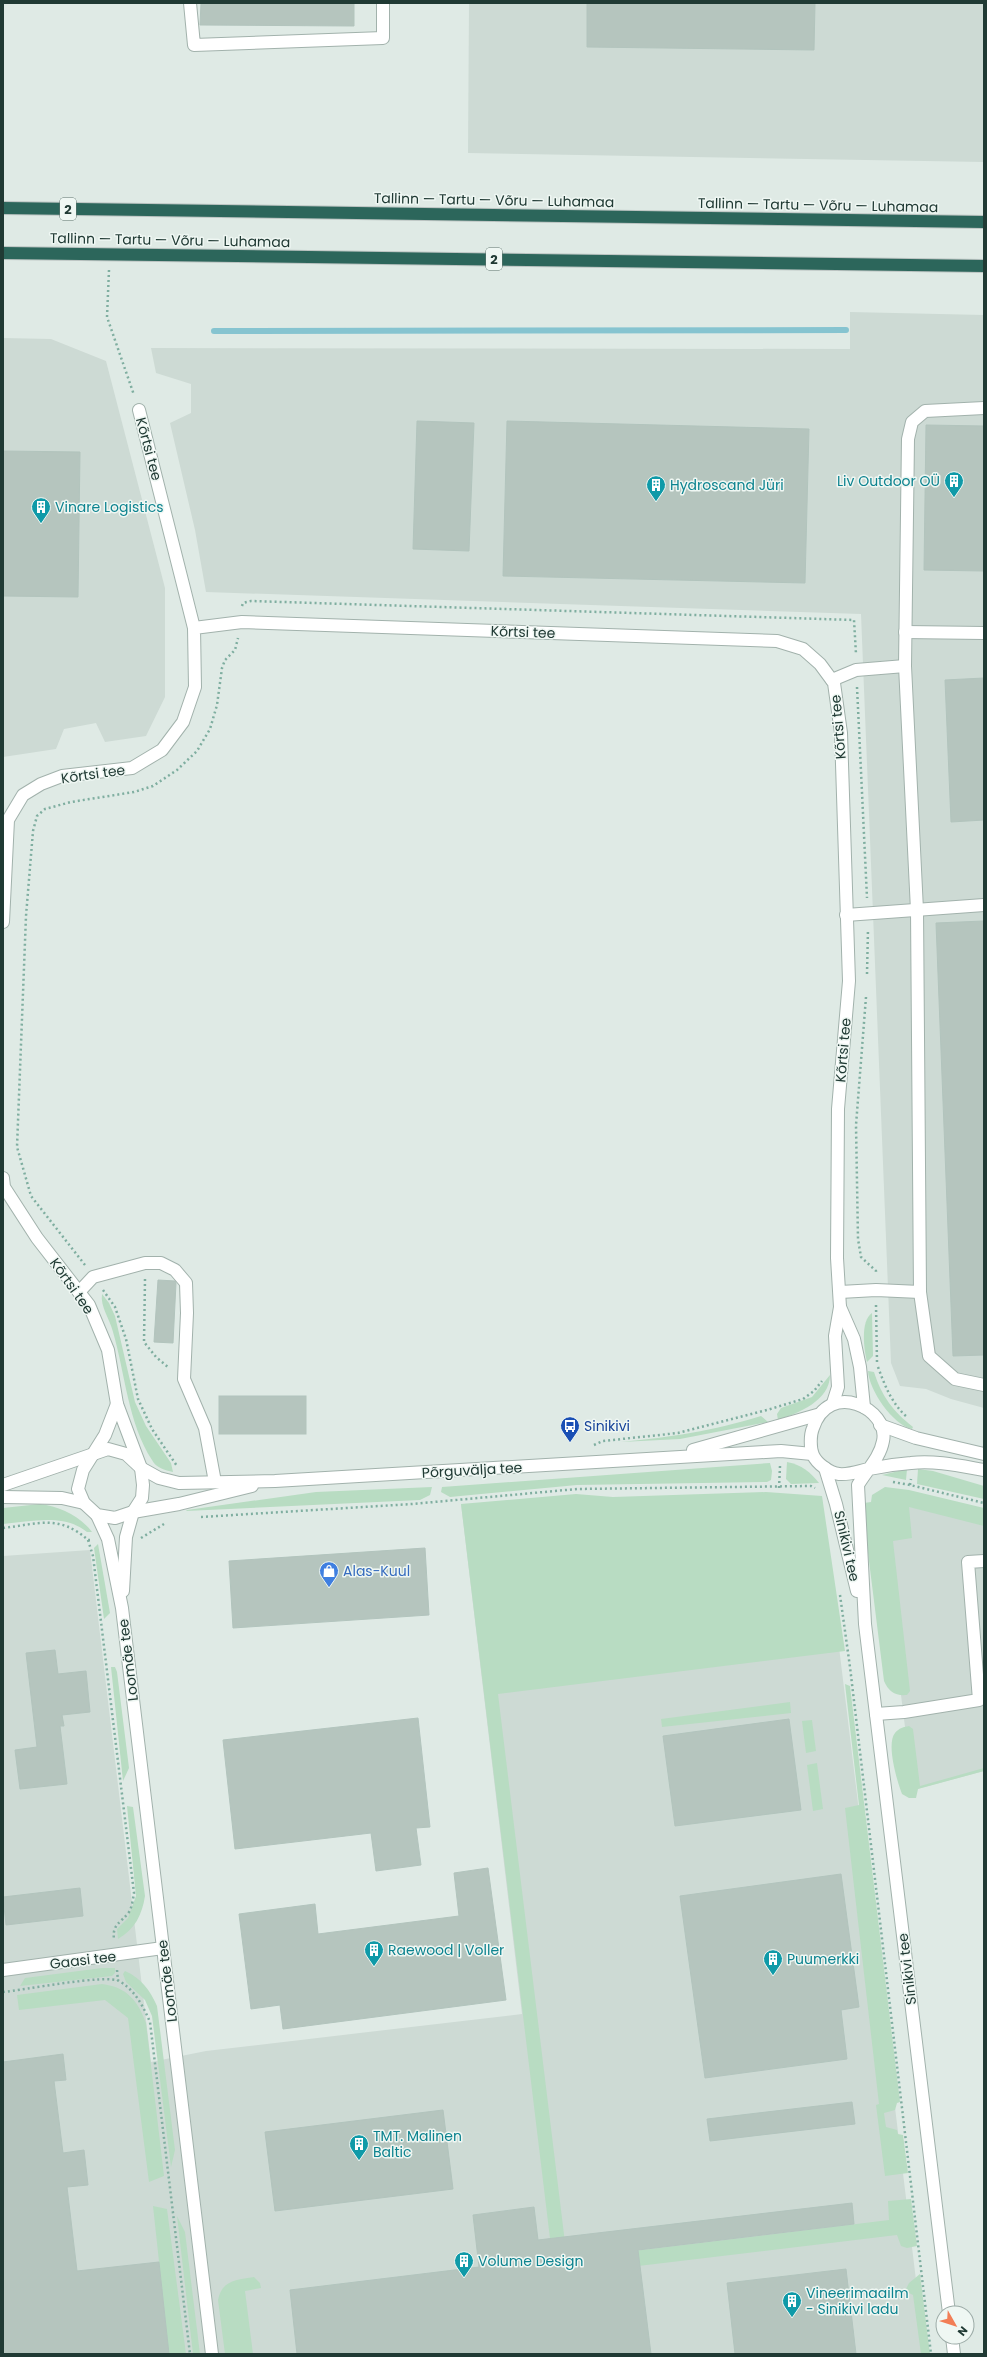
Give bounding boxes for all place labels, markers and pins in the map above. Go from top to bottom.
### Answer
building icon: Liv Outdoor OÜ [943,470,965,498]
place label: Liv Outdoor OÜ [837,471,940,491]
building icon: Hydroscand Jüri [645,474,667,502]
place label: Hydroscand Jüri [670,475,784,495]
building icon: Vinare Logistics [30,496,52,524]
place label: Vinare Logistics [55,497,164,517]
bus stop icon: Sinikivi [559,1415,581,1443]
place label: Sinikivi [584,1416,630,1436]
shop icon: Alas-Kuul [318,1560,340,1588]
place label: Alas-Kuul [343,1561,410,1581]
building icon: Raewood | Voller [363,1939,385,1967]
place label: Raewood | Voller [388,1940,504,1960]
building icon: Puumerkki [762,1948,784,1976]
place label: Puumerkki [787,1949,859,1969]
place label: TMT. Malinen Baltic [373,2126,462,2162]
building icon: TMT. Malinen Baltic [348,2133,370,2161]
building icon: Volume Design [453,2250,475,2278]
place label: Volume Design [478,2251,583,2271]
place label: Vineerimaailm - Sinikivi ladu [806,2283,909,2319]
building icon: Vineerimaailm - Sinikivi ladu [781,2290,803,2318]

